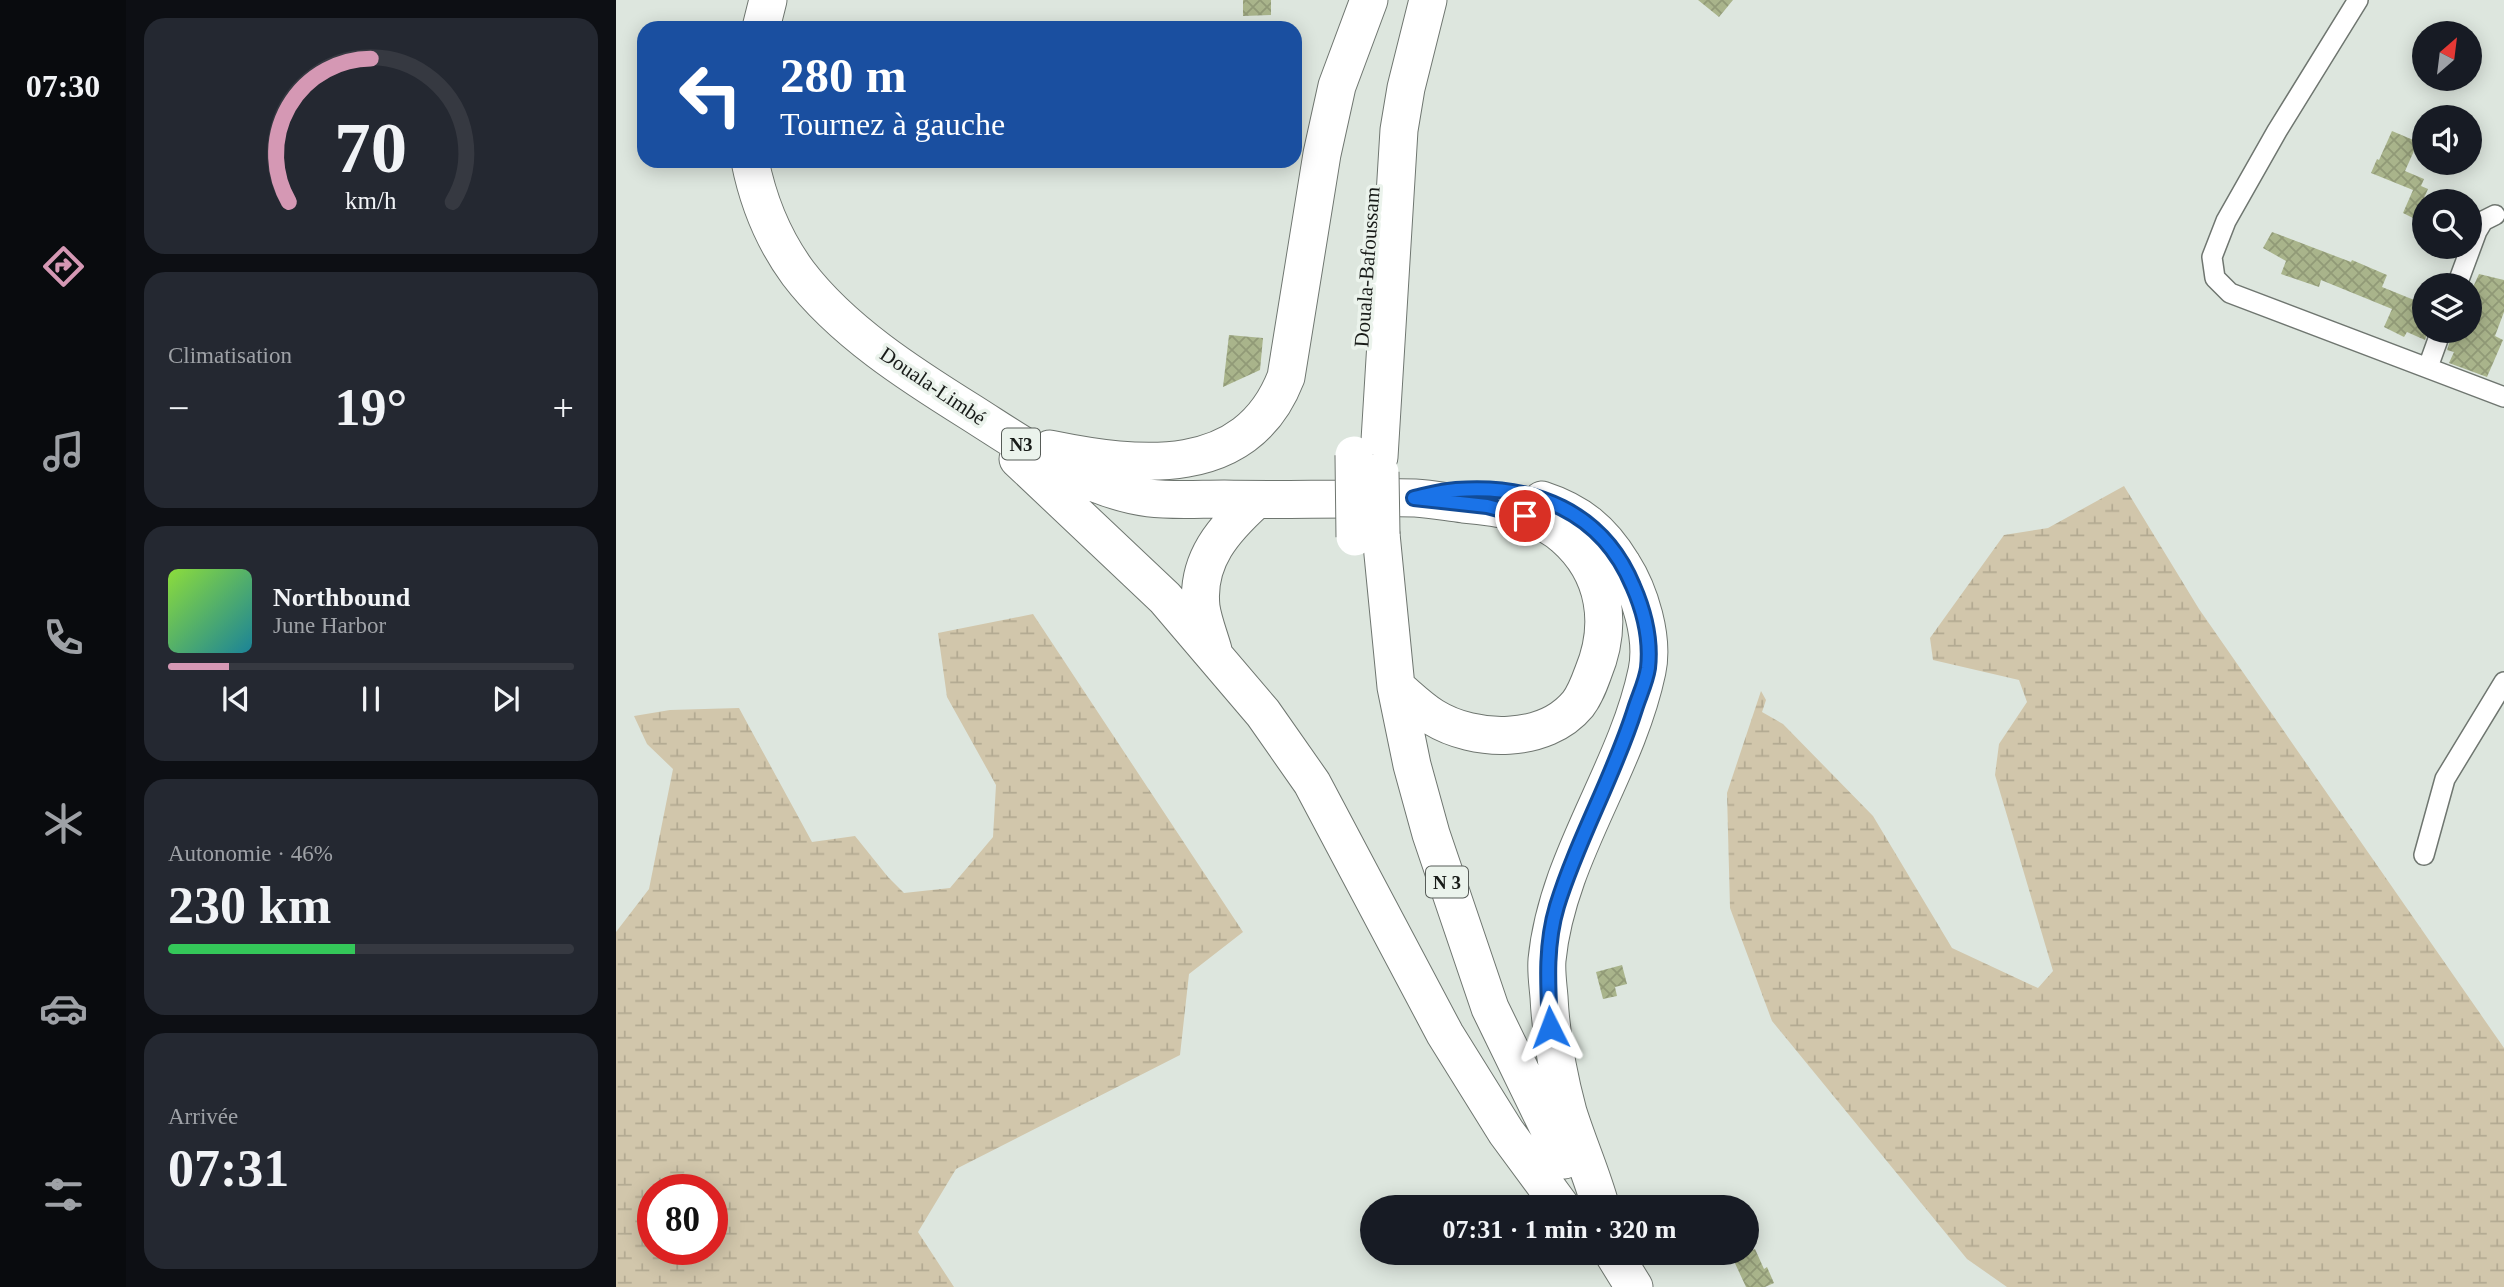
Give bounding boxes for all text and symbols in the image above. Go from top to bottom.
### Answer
north arrow [2412,21,2482,91]
map controls [2412,21,2482,343]
text: 280 m [780,48,907,103]
icon: left [665,49,756,140]
text: 07:30 [26,68,100,104]
button: sound [2412,105,2482,175]
text: Tournez à gauche [780,106,1005,142]
text: 70 [335,107,407,188]
street label: Douala-Bafoussam [1349,186,1385,348]
text: km/h [345,187,397,214]
button: search [2412,189,2482,259]
icon: directions [39,242,88,291]
button: layers [2412,273,2482,343]
street label: Douala-Limbé [876,342,990,430]
text: Climatisation [168,343,292,368]
text: 19° [335,379,407,436]
text: − [168,387,189,429]
text: + [553,387,574,429]
icon: music [39,427,88,476]
road number: N3 [1002,428,1040,460]
pin [1495,486,1555,546]
icon: arrive [1506,497,1544,535]
text: Northbound [273,583,410,612]
icon: phone [39,613,88,662]
text: June Harbor [273,613,386,638]
icon: previous [217,680,255,718]
icon: pause [352,680,390,718]
icon: next [487,680,525,718]
icon: climate [39,799,88,848]
text: Autonomie · 46% [168,841,333,866]
road number: N 3 [1426,866,1468,898]
text: 230 km [168,877,331,934]
icon: car [39,984,88,1033]
position arrow [1513,990,1587,1064]
text: Arrivée [168,1104,238,1129]
text: 07:31 [168,1140,289,1197]
icon: filters [39,1170,88,1219]
speed limit sign: 80 [637,1174,728,1265]
text: 07:31 · 1 min · 320 m [1443,1215,1677,1244]

